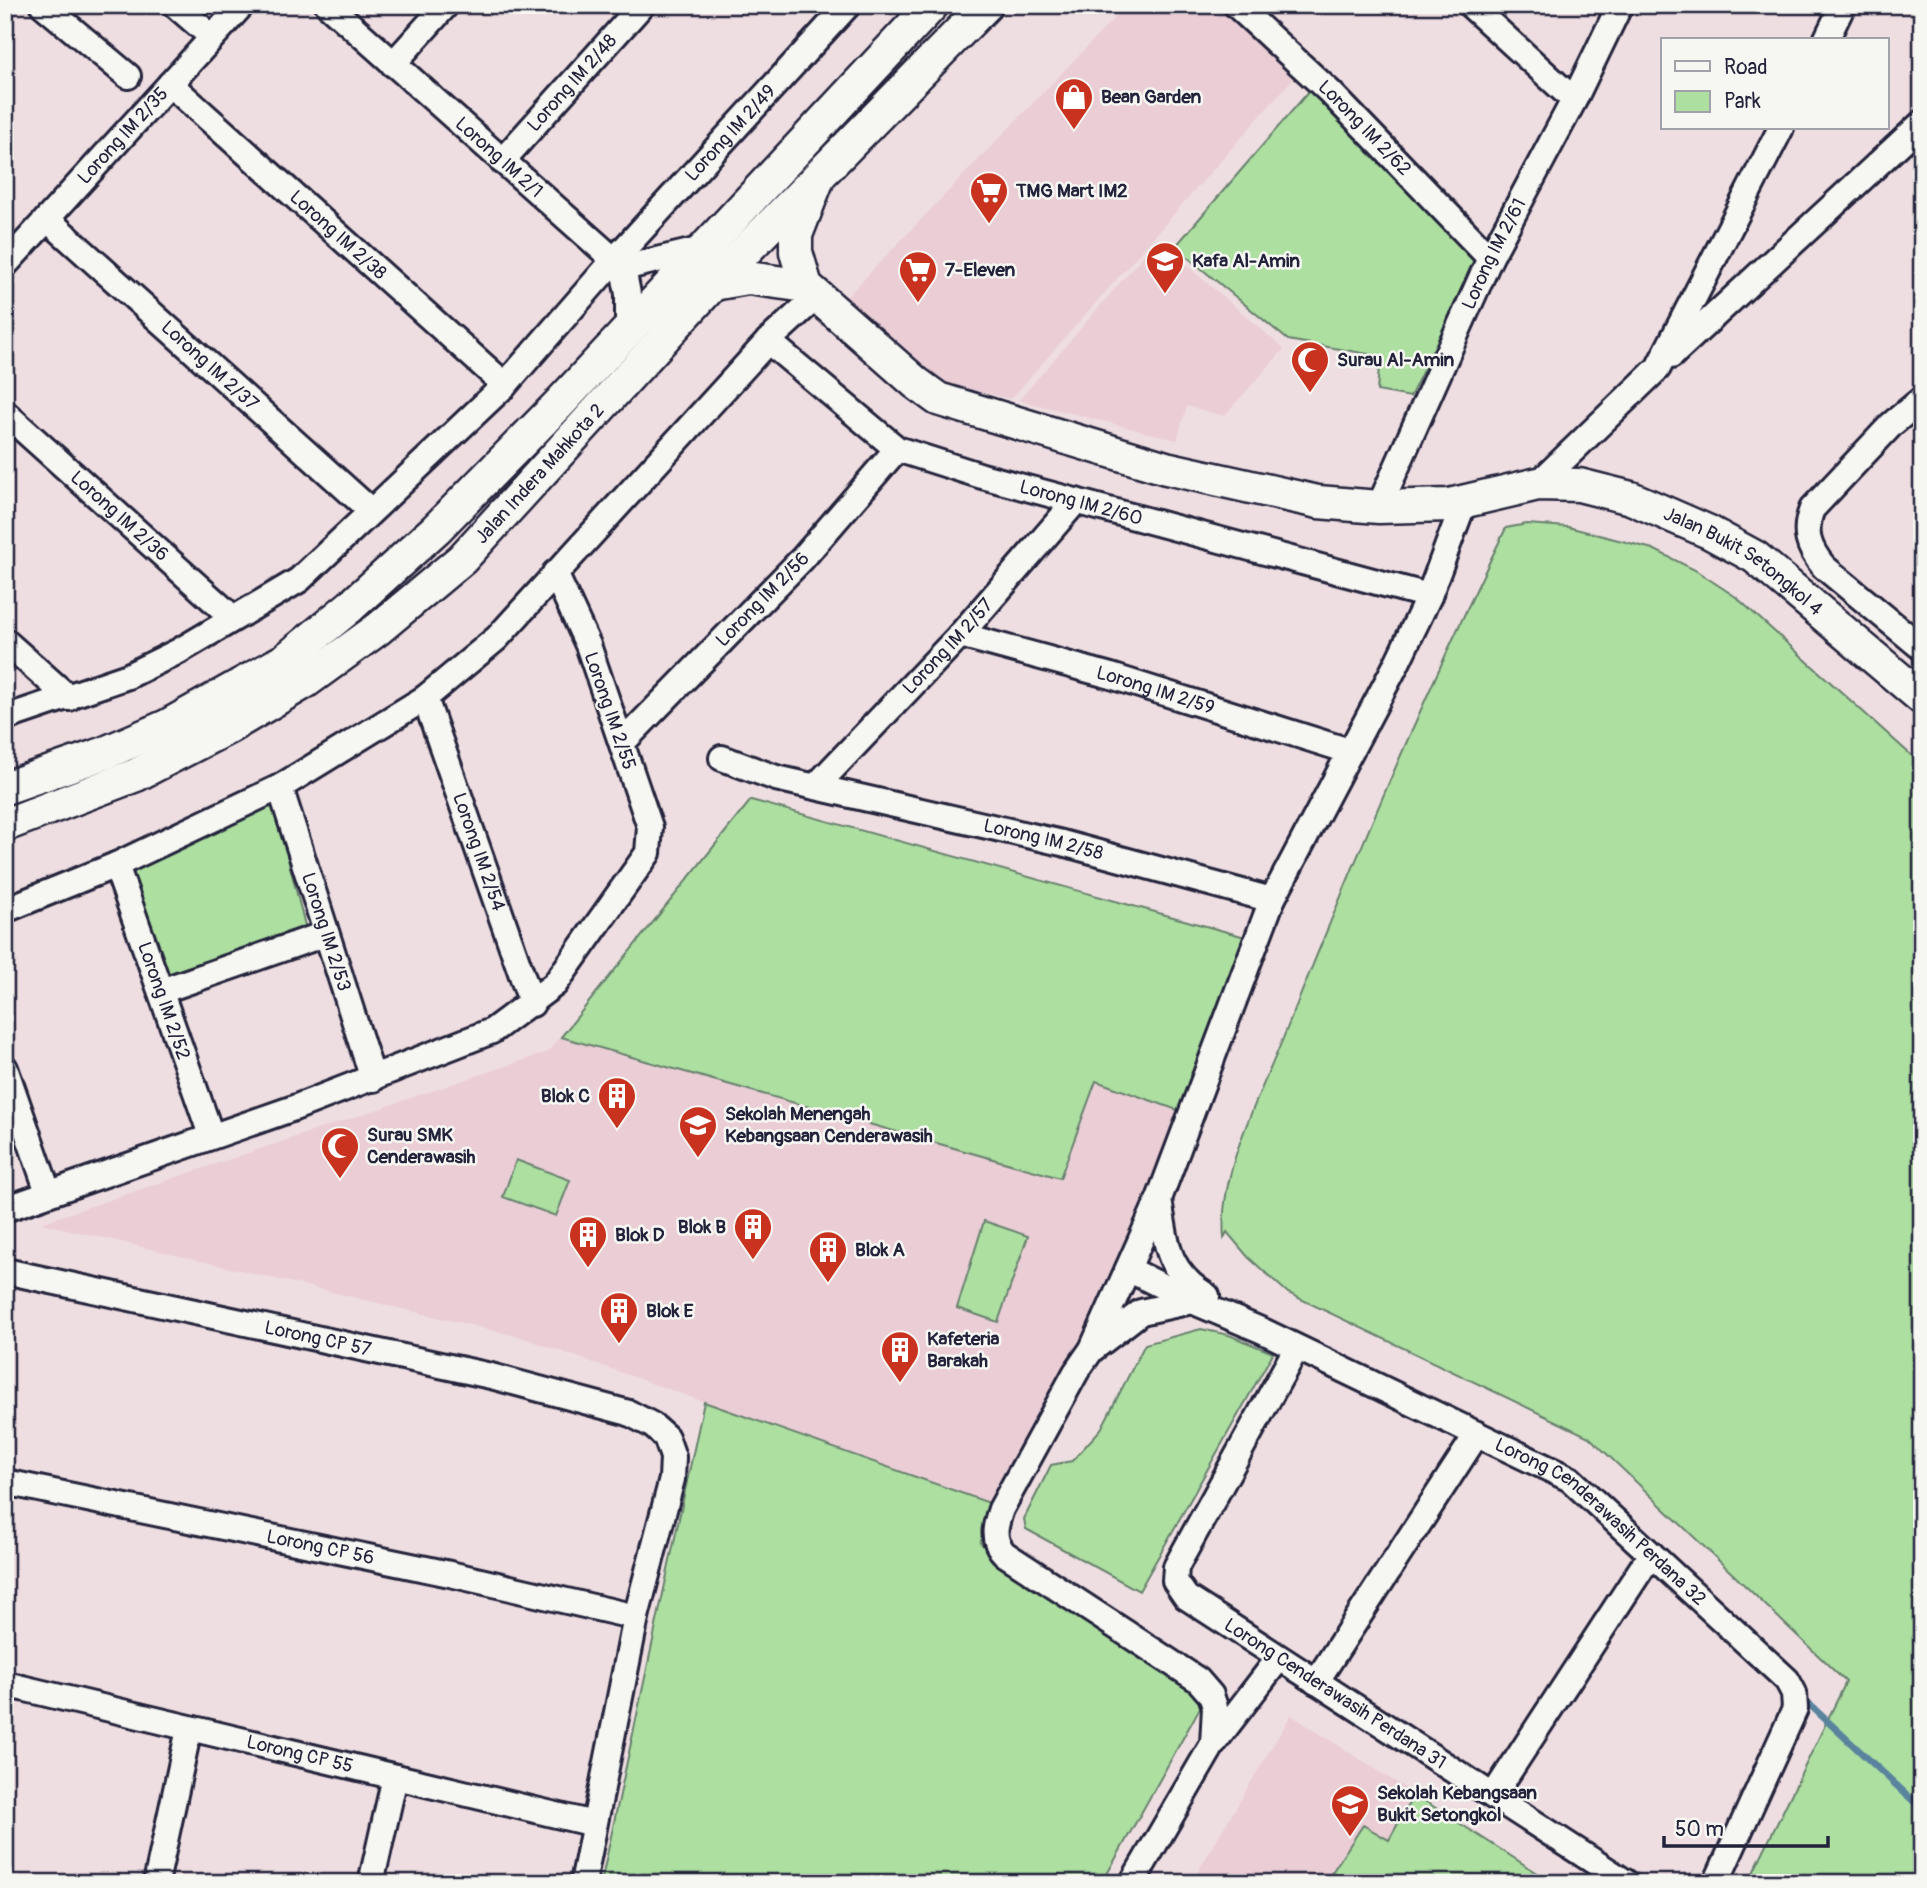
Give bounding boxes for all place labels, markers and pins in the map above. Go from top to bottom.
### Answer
shop icon: Bean Garden [1053,76,1095,131]
place label: Bean Garden [1101,85,1202,109]
supermarket icon: TMG Mart IM2 [968,170,1010,225]
place label: TMG Mart IM2 [1015,179,1128,203]
school or university icon: Kafa Al-Amin [1144,240,1186,295]
supermarket icon: 7-Eleven [897,249,939,304]
place label: Kafa Al-Amin [1192,249,1300,273]
place label: 7-Eleven [945,258,1015,282]
mosque icon: Surau Al-Amin [1289,339,1331,394]
place label: Surau Al-Amin [1337,348,1455,372]
building icon: Blok C [596,1075,638,1130]
place label: Blok C [541,1084,590,1108]
place label: Sekolah Menengah Kebangsaan Cenderawasih [725,1102,933,1148]
school or university icon: Sekolah Menengah Kebangsaan Cenderawasih [677,1104,719,1159]
place label: Surau SMK Cenderawasih [367,1123,475,1169]
mosque icon: Surau SMK Cenderawasih [319,1125,361,1180]
building icon: Blok B [732,1206,774,1261]
building icon: Blok D [567,1214,609,1269]
place label: Blok B [678,1215,726,1239]
place label: Blok D [615,1223,665,1247]
building icon: Blok A [807,1229,849,1284]
place label: Blok A [855,1238,906,1262]
building icon: Blok E [598,1290,640,1345]
place label: Blok E [646,1299,694,1323]
place label: Kafeteria Barakah [927,1327,999,1373]
building icon: Kafeteria Barakah [879,1329,921,1384]
place label: Sekolah Kebangsaan Bukit Setongkol [1377,1781,1537,1827]
school or university icon: Sekolah Kebangsaan Bukit Setongkol [1329,1783,1371,1838]

